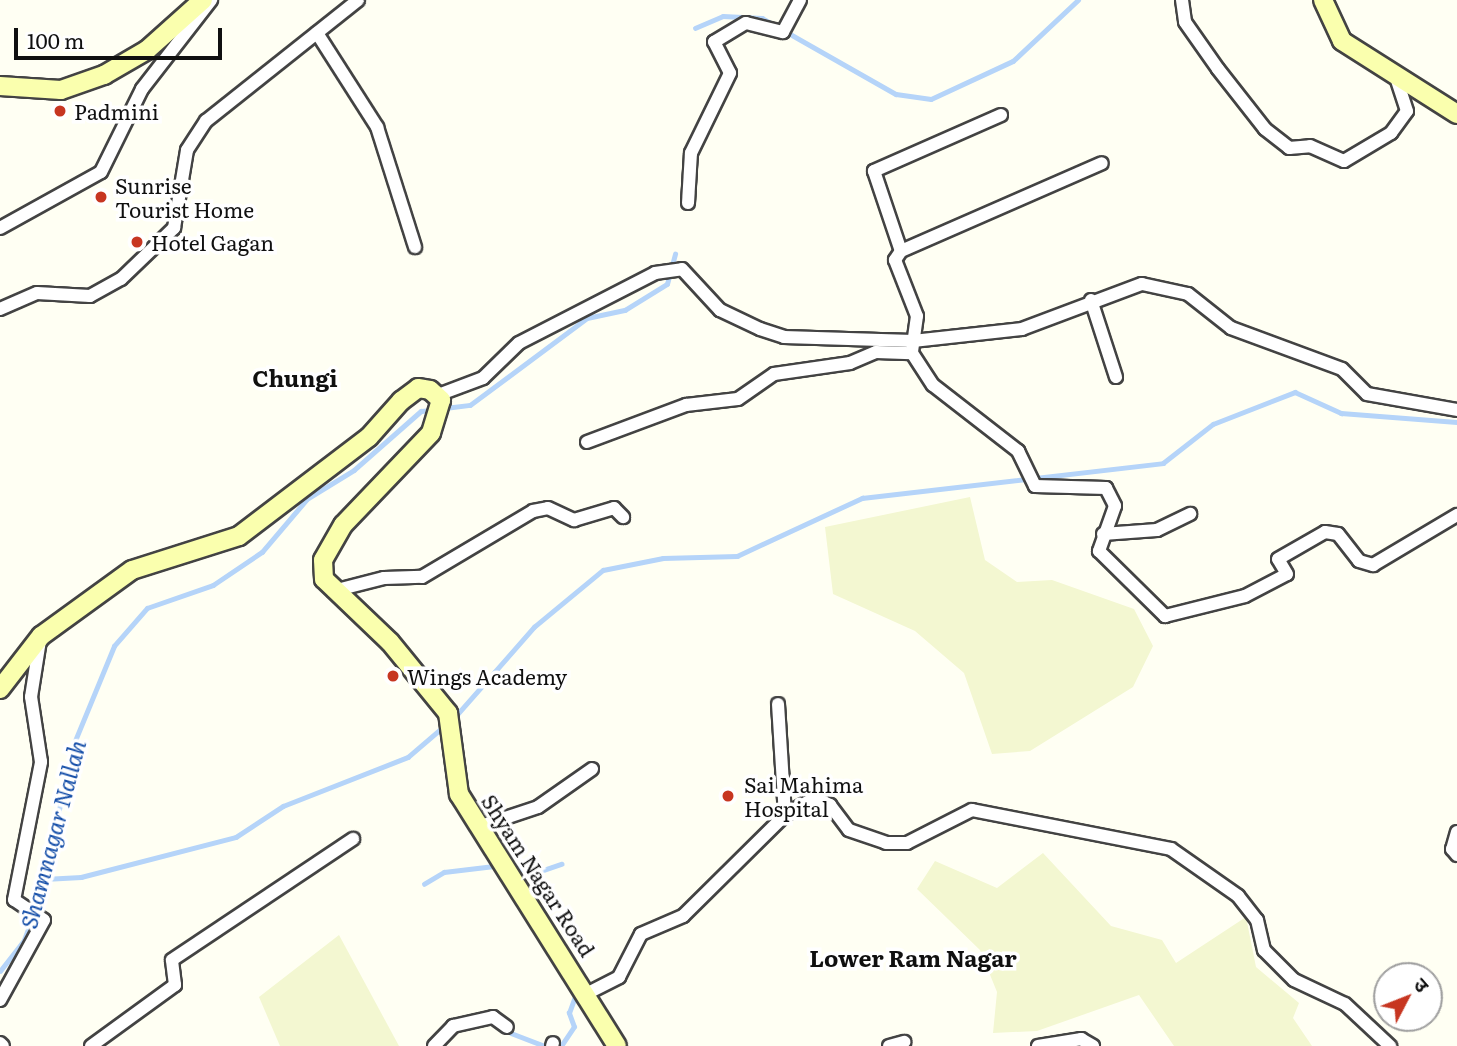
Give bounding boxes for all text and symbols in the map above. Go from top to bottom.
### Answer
scale bar [18,14,226,58]
text: 100 m [27,24,84,55]
place label: Padmini [74,98,159,124]
marker: Padmini [52,103,68,119]
place label: Sunrise Tourist Home [115,172,254,222]
marker: Sunrise Tourist Home [93,189,109,205]
place label: Hotel Gagan [151,229,274,255]
marker: Hotel Gagan [129,234,145,250]
district label: Chungi [252,363,338,391]
place label: Wings Academy [407,663,567,689]
marker: Wings Academy [385,668,401,684]
water label: Shamnagar Nallah [14,737,90,931]
place label: Sai Mahima Hospital [744,771,863,821]
marker: Sai Mahima Hospital [718,786,738,806]
street label: Shyam Nagar Road [477,789,601,961]
district label: Lower Ram Nagar [809,943,1017,971]
north arrow [1373,962,1443,1032]
text: उ [1408,971,1436,998]

